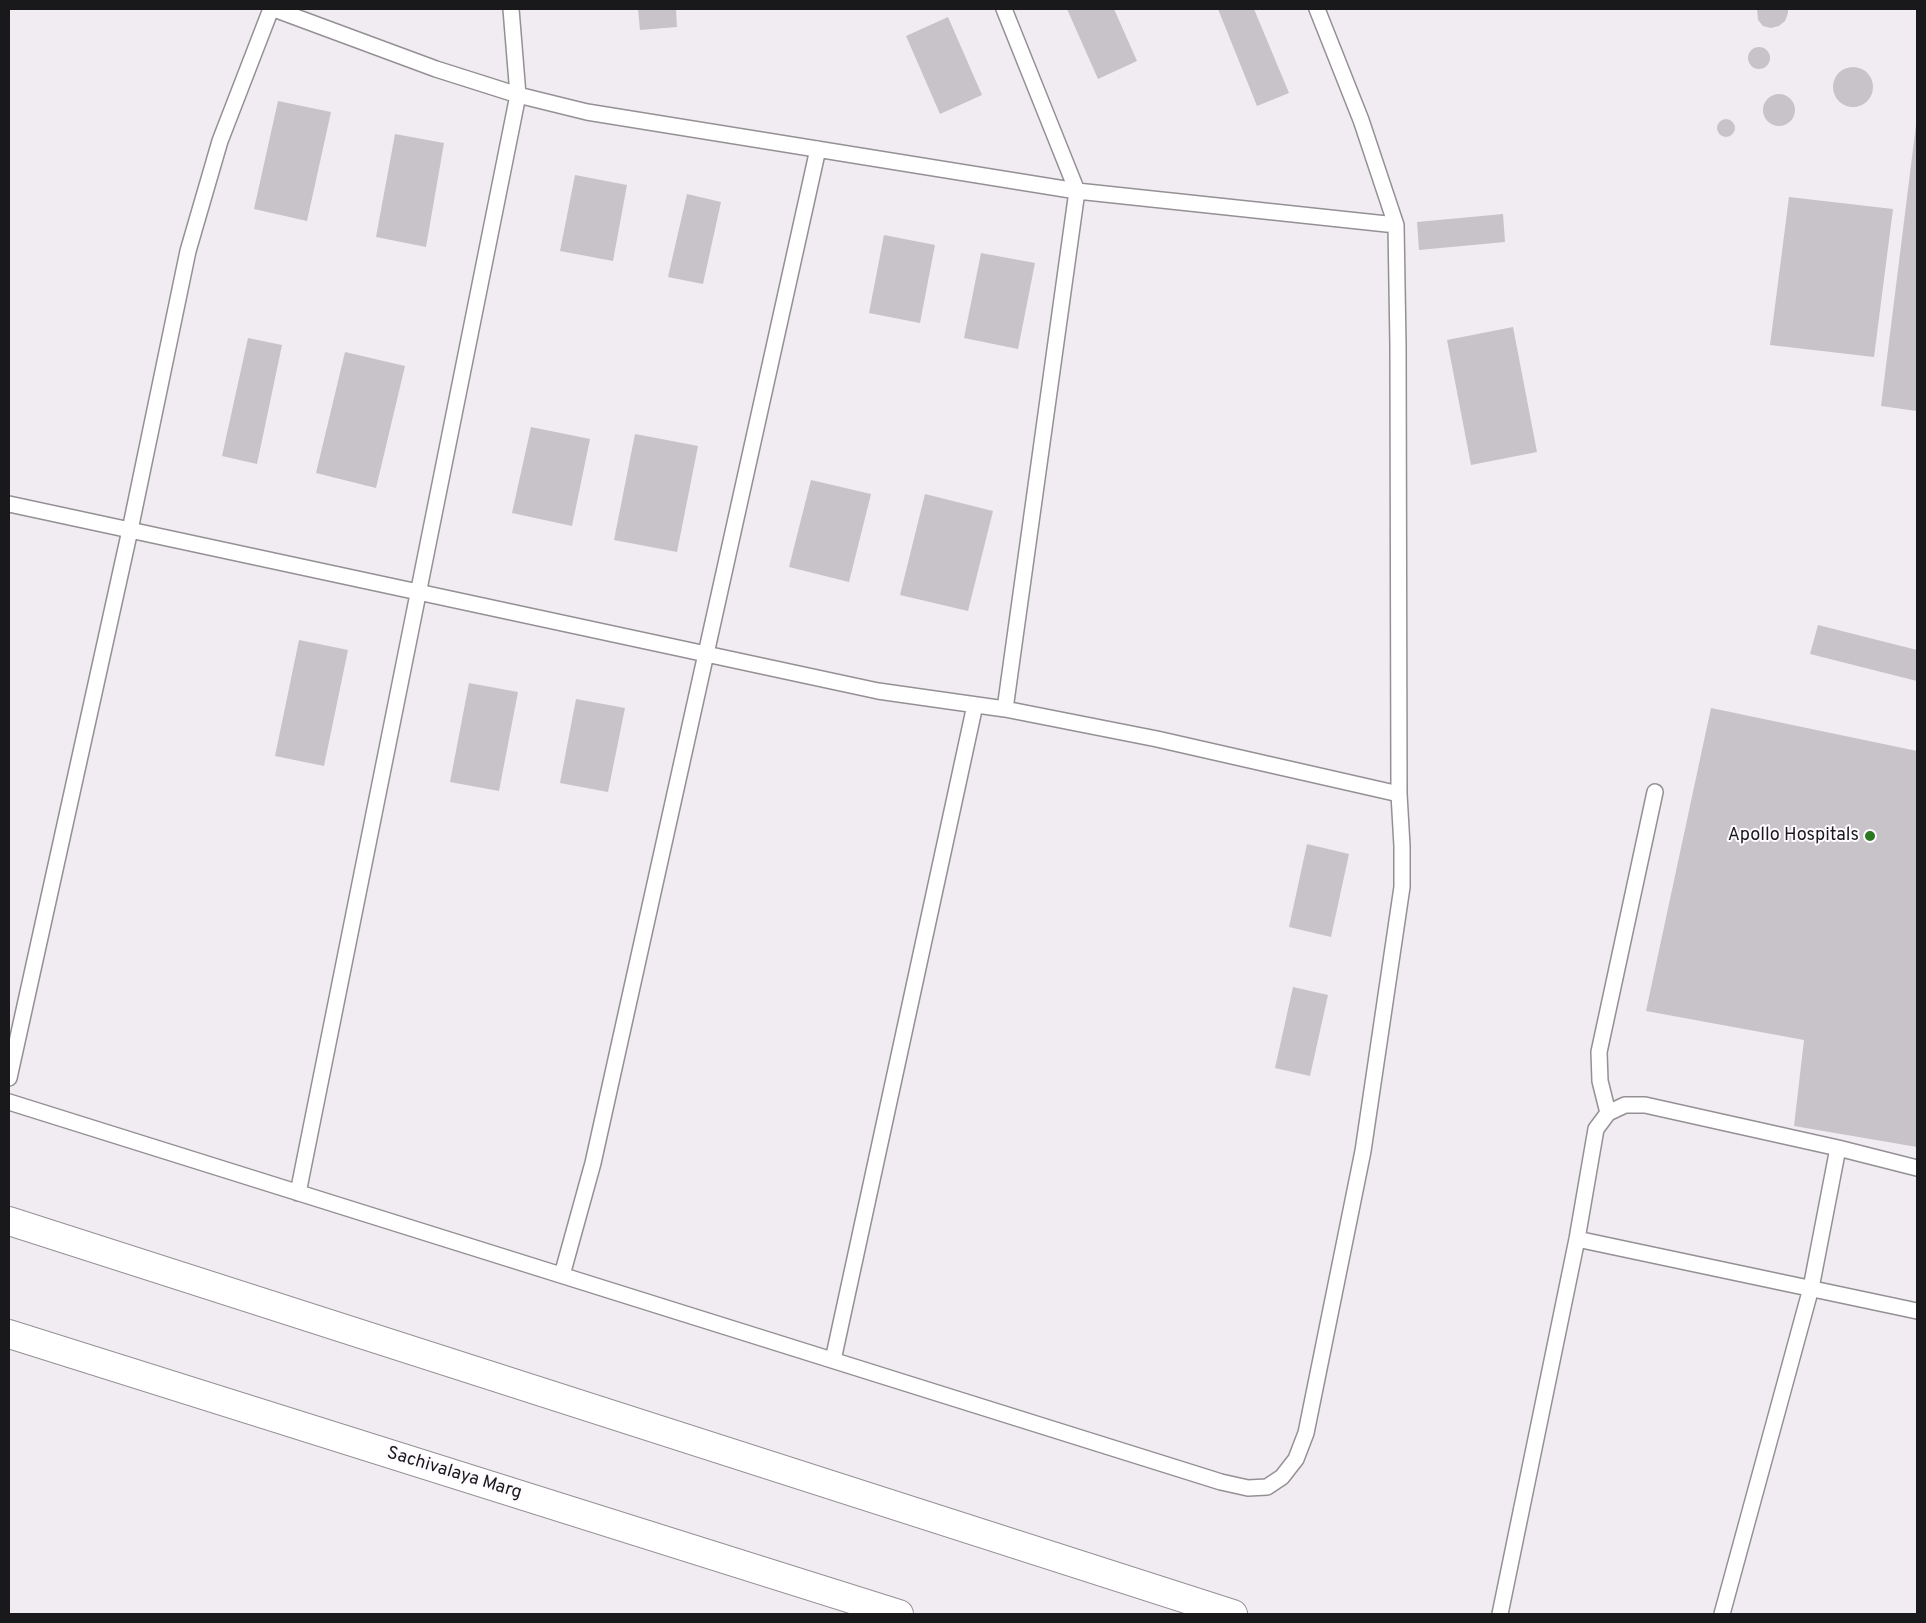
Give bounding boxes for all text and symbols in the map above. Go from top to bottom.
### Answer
place label: Apollo Hospitals [1728,825,1859,847]
marker: Apollo Hospitals [1863,829,1877,843]
street label: Sachivalaya Marg [384,1443,524,1505]

